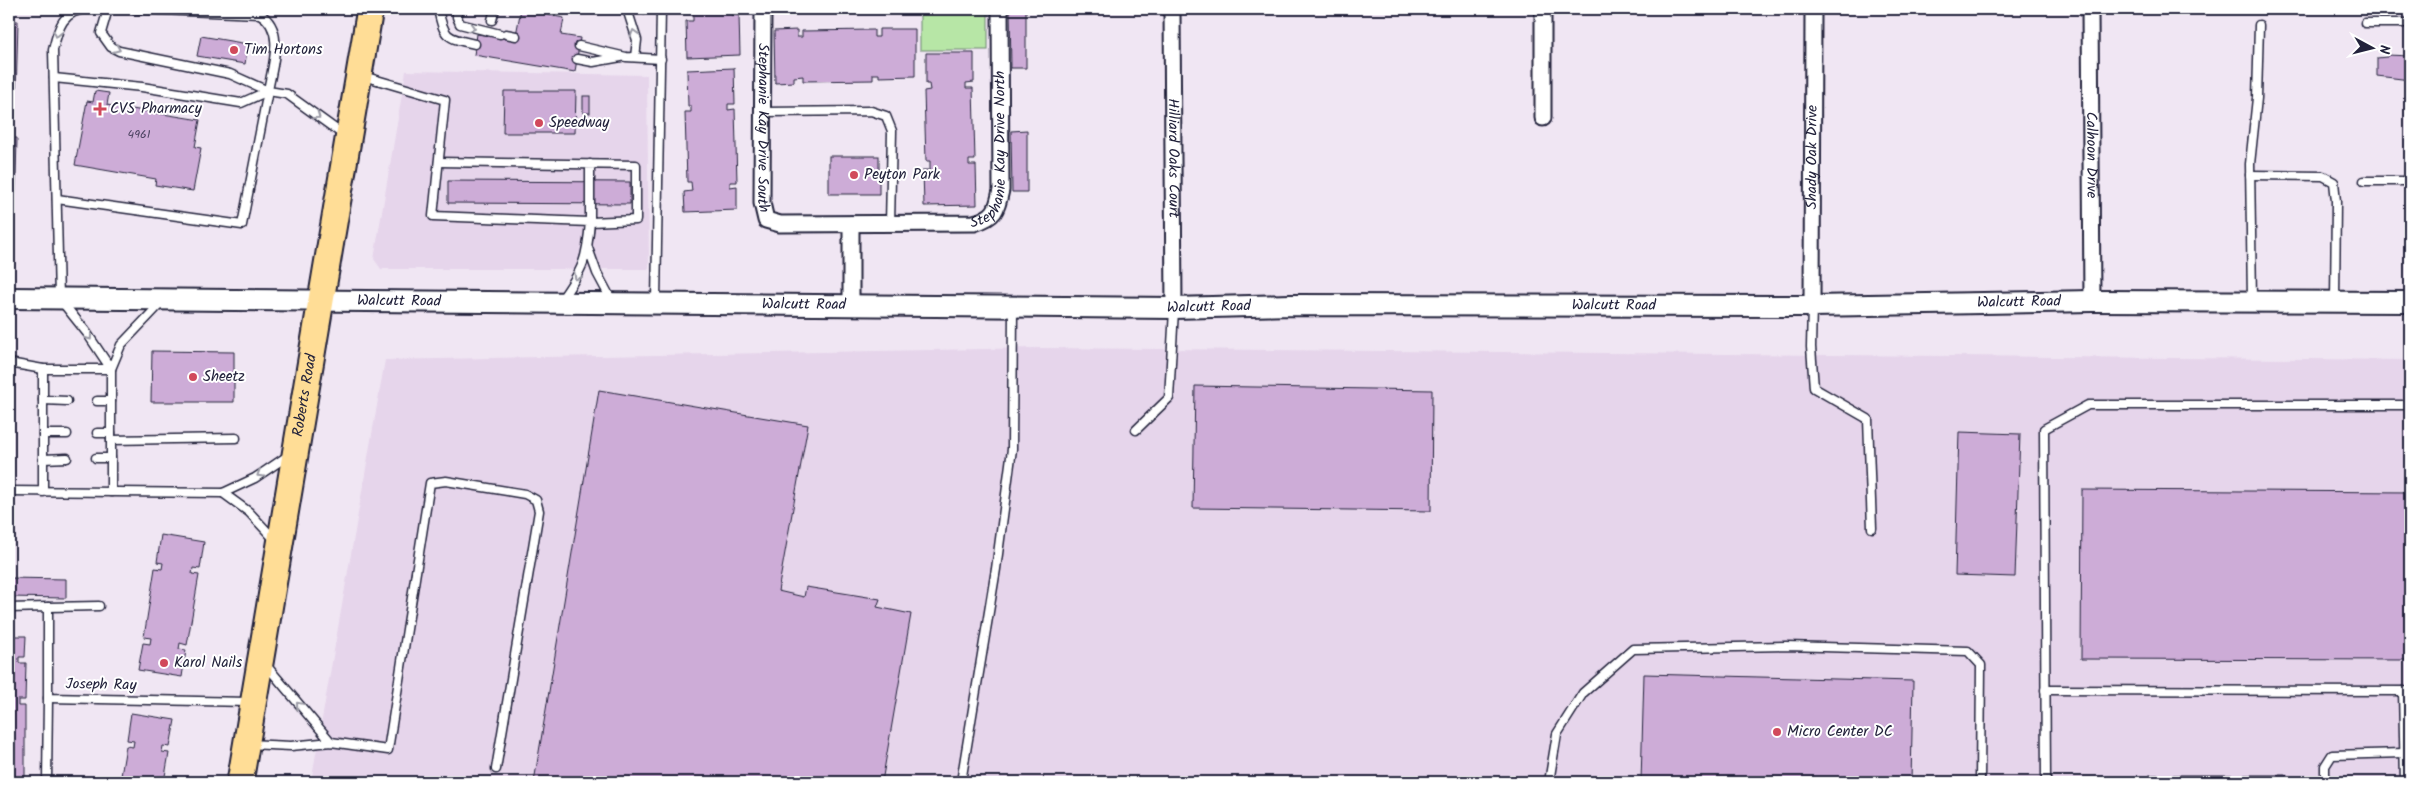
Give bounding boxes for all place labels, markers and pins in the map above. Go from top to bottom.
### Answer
place label: Tim Hortons [244,38,323,62]
marker: Tim Hortons [228,44,240,56]
place label: CVS Pharmacy [110,97,203,121]
marker: CVS Pharmacy [94,103,106,115]
place label: Speedway [549,111,610,135]
marker: Speedway [533,117,545,129]
place label: Peyton Park [864,163,941,187]
marker: Peyton Park [848,169,860,181]
place label: Sheetz [203,365,245,389]
marker: Sheetz [187,371,199,383]
place label: Karol Nails [174,651,243,675]
marker: Karol Nails [158,657,170,669]
place label: Micro Center DC [1787,720,1893,744]
marker: Micro Center DC [1771,726,1783,738]

